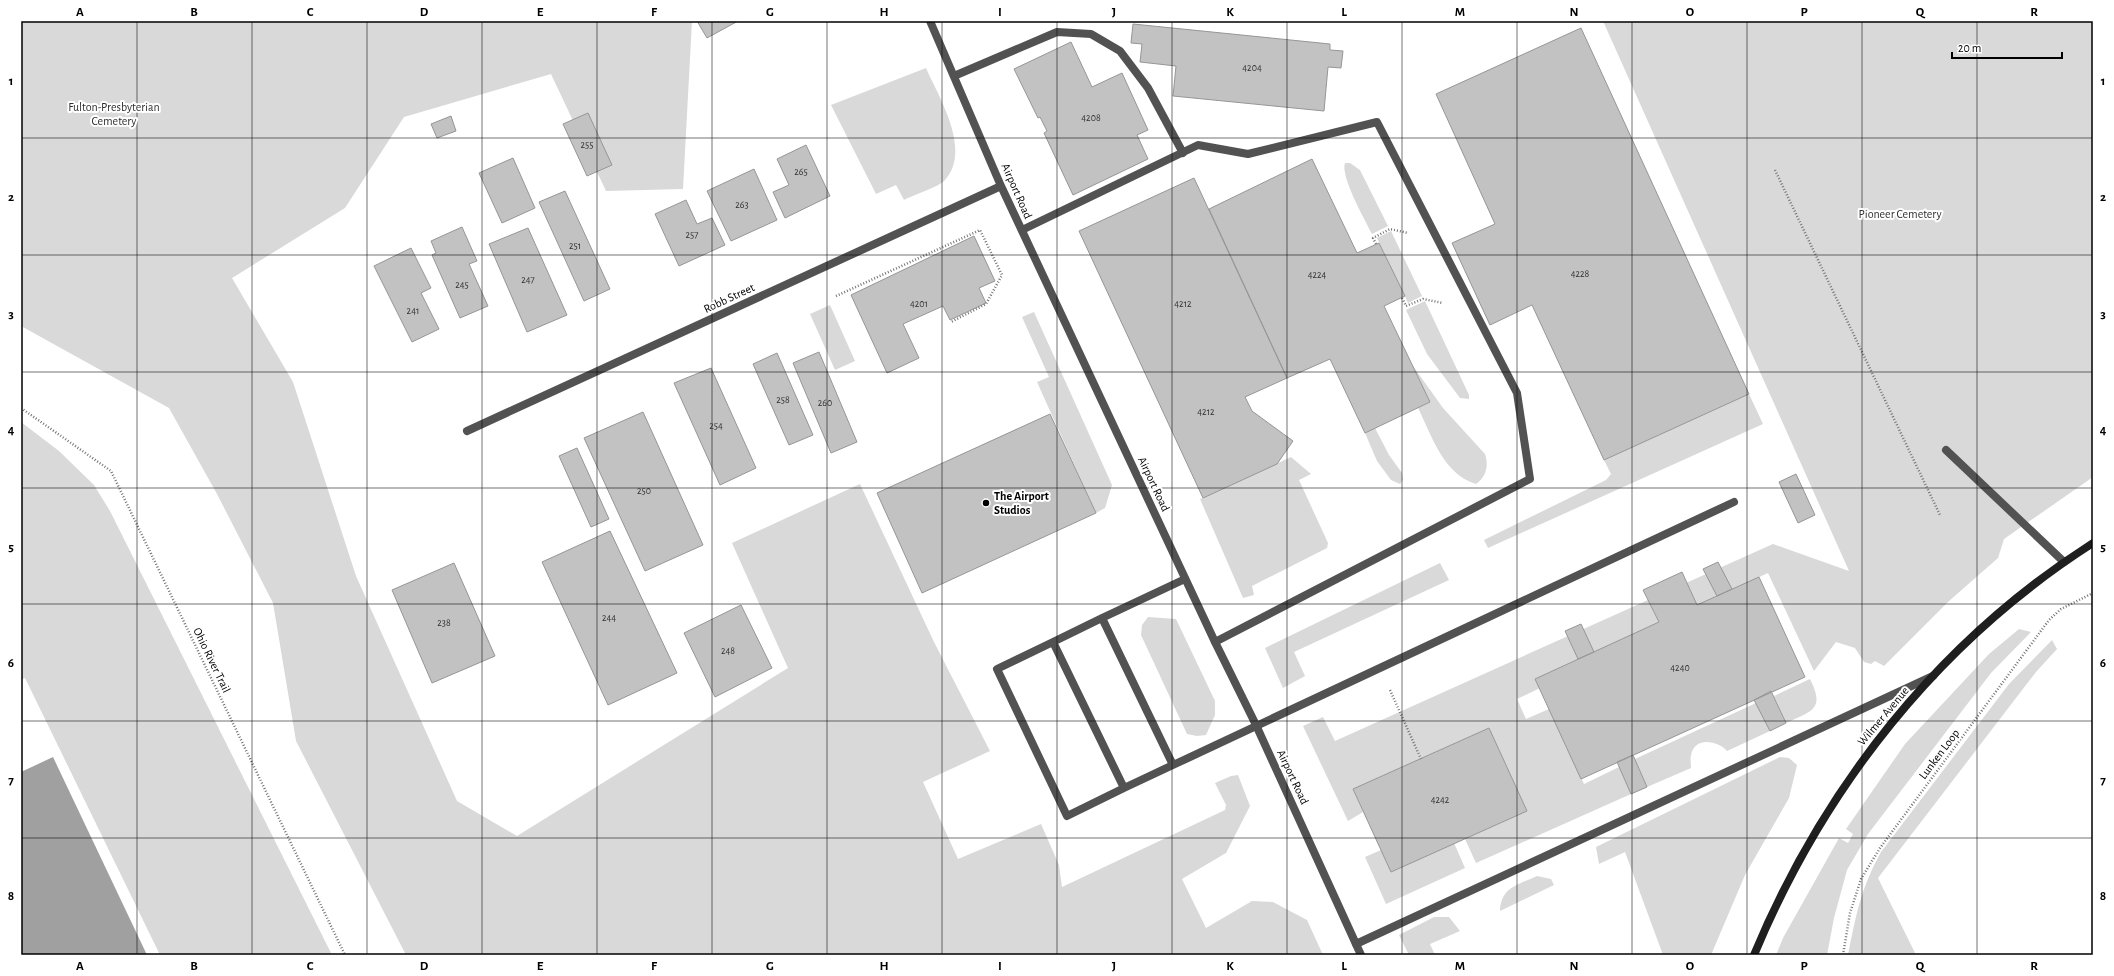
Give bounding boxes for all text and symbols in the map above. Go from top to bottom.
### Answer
text: A [76,6,84,19]
text: B [190,6,198,19]
text: C [307,6,314,19]
text: D [420,6,429,19]
text: E [537,6,544,19]
text: F [651,6,658,19]
text: G [766,6,774,19]
text: H [879,6,889,19]
text: I [998,6,1002,19]
text: J [1112,6,1116,19]
text: K [1226,6,1234,19]
text: L [1341,6,1347,19]
text: M [1455,6,1465,19]
text: N [1569,6,1579,19]
text: O [1686,6,1695,19]
text: P [1800,6,1808,19]
text: Q [1916,6,1926,19]
text: R [2030,6,2038,19]
scale bar [1952,34,2062,60]
text: 20 m [1958,42,1981,54]
house number: 4204 [1242,63,1262,73]
text: 1 [9,75,13,88]
text: 1 [2101,75,2105,88]
park label: Fulton-Presbyterian Cemetery [68,101,160,128]
house number: 4208 [1081,113,1101,123]
house number: 255 [581,140,593,150]
street label: Airport Road [999,162,1035,220]
house number: 265 [794,167,808,177]
text: 2 [8,191,14,204]
text: 2 [2100,191,2106,204]
house number: 263 [735,200,749,210]
park label: Pioneer Cemetery [1858,208,1942,221]
house number: 257 [686,230,698,240]
house number: 251 [569,241,581,251]
house number: 4228 [1571,269,1590,279]
house number: 4224 [1308,270,1327,280]
house number: 247 [521,275,535,285]
house number: 245 [455,280,469,290]
street label: Robb Street [702,281,756,315]
house number: 4201 [910,299,928,309]
house number: 4212 [1174,299,1192,309]
house number: 241 [407,306,419,316]
text: 3 [8,308,14,321]
text: 3 [2100,308,2106,321]
house number: 258 [776,395,790,405]
house number: 260 [818,398,832,408]
house number: 4212 [1197,407,1215,417]
house number: 254 [709,421,723,431]
text: 4 [8,424,15,437]
text: 4 [2100,424,2107,437]
street label: Airport Road [1136,455,1172,513]
house number: 250 [637,486,651,496]
place label: The Airport Studios [994,490,1049,516]
marker: The Airport Studios [981,498,991,508]
text: 5 [8,541,14,554]
text: 5 [2100,541,2106,554]
house number: 244 [602,613,616,623]
house number: 238 [437,618,451,628]
street label: Ohio River Trail [191,626,233,694]
house number: 248 [721,646,735,656]
text: 6 [8,657,14,670]
text: 6 [2100,657,2106,670]
house number: 4240 [1670,663,1690,673]
street label: Wilmer Avenue [1855,684,1911,748]
street label: Lunken Loop [1916,727,1962,781]
street label: Airport Road [1275,748,1311,806]
text: 7 [8,774,14,787]
text: 7 [2100,774,2106,787]
house number: 4242 [1431,795,1450,805]
text: 8 [8,890,14,903]
text: 8 [2100,890,2106,903]
text: A [76,960,84,973]
text: B [190,960,198,973]
text: C [307,960,314,973]
text: D [420,960,429,973]
text: E [537,960,544,973]
text: F [651,960,658,973]
text: G [766,960,774,973]
text: H [879,960,889,973]
text: I [998,960,1002,973]
text: J [1112,960,1116,973]
text: K [1226,960,1234,973]
text: L [1341,960,1347,973]
text: M [1455,960,1465,973]
text: N [1569,960,1579,973]
text: O [1686,960,1695,973]
text: P [1800,960,1808,973]
text: Q [1916,960,1926,973]
text: R [2030,960,2038,973]

